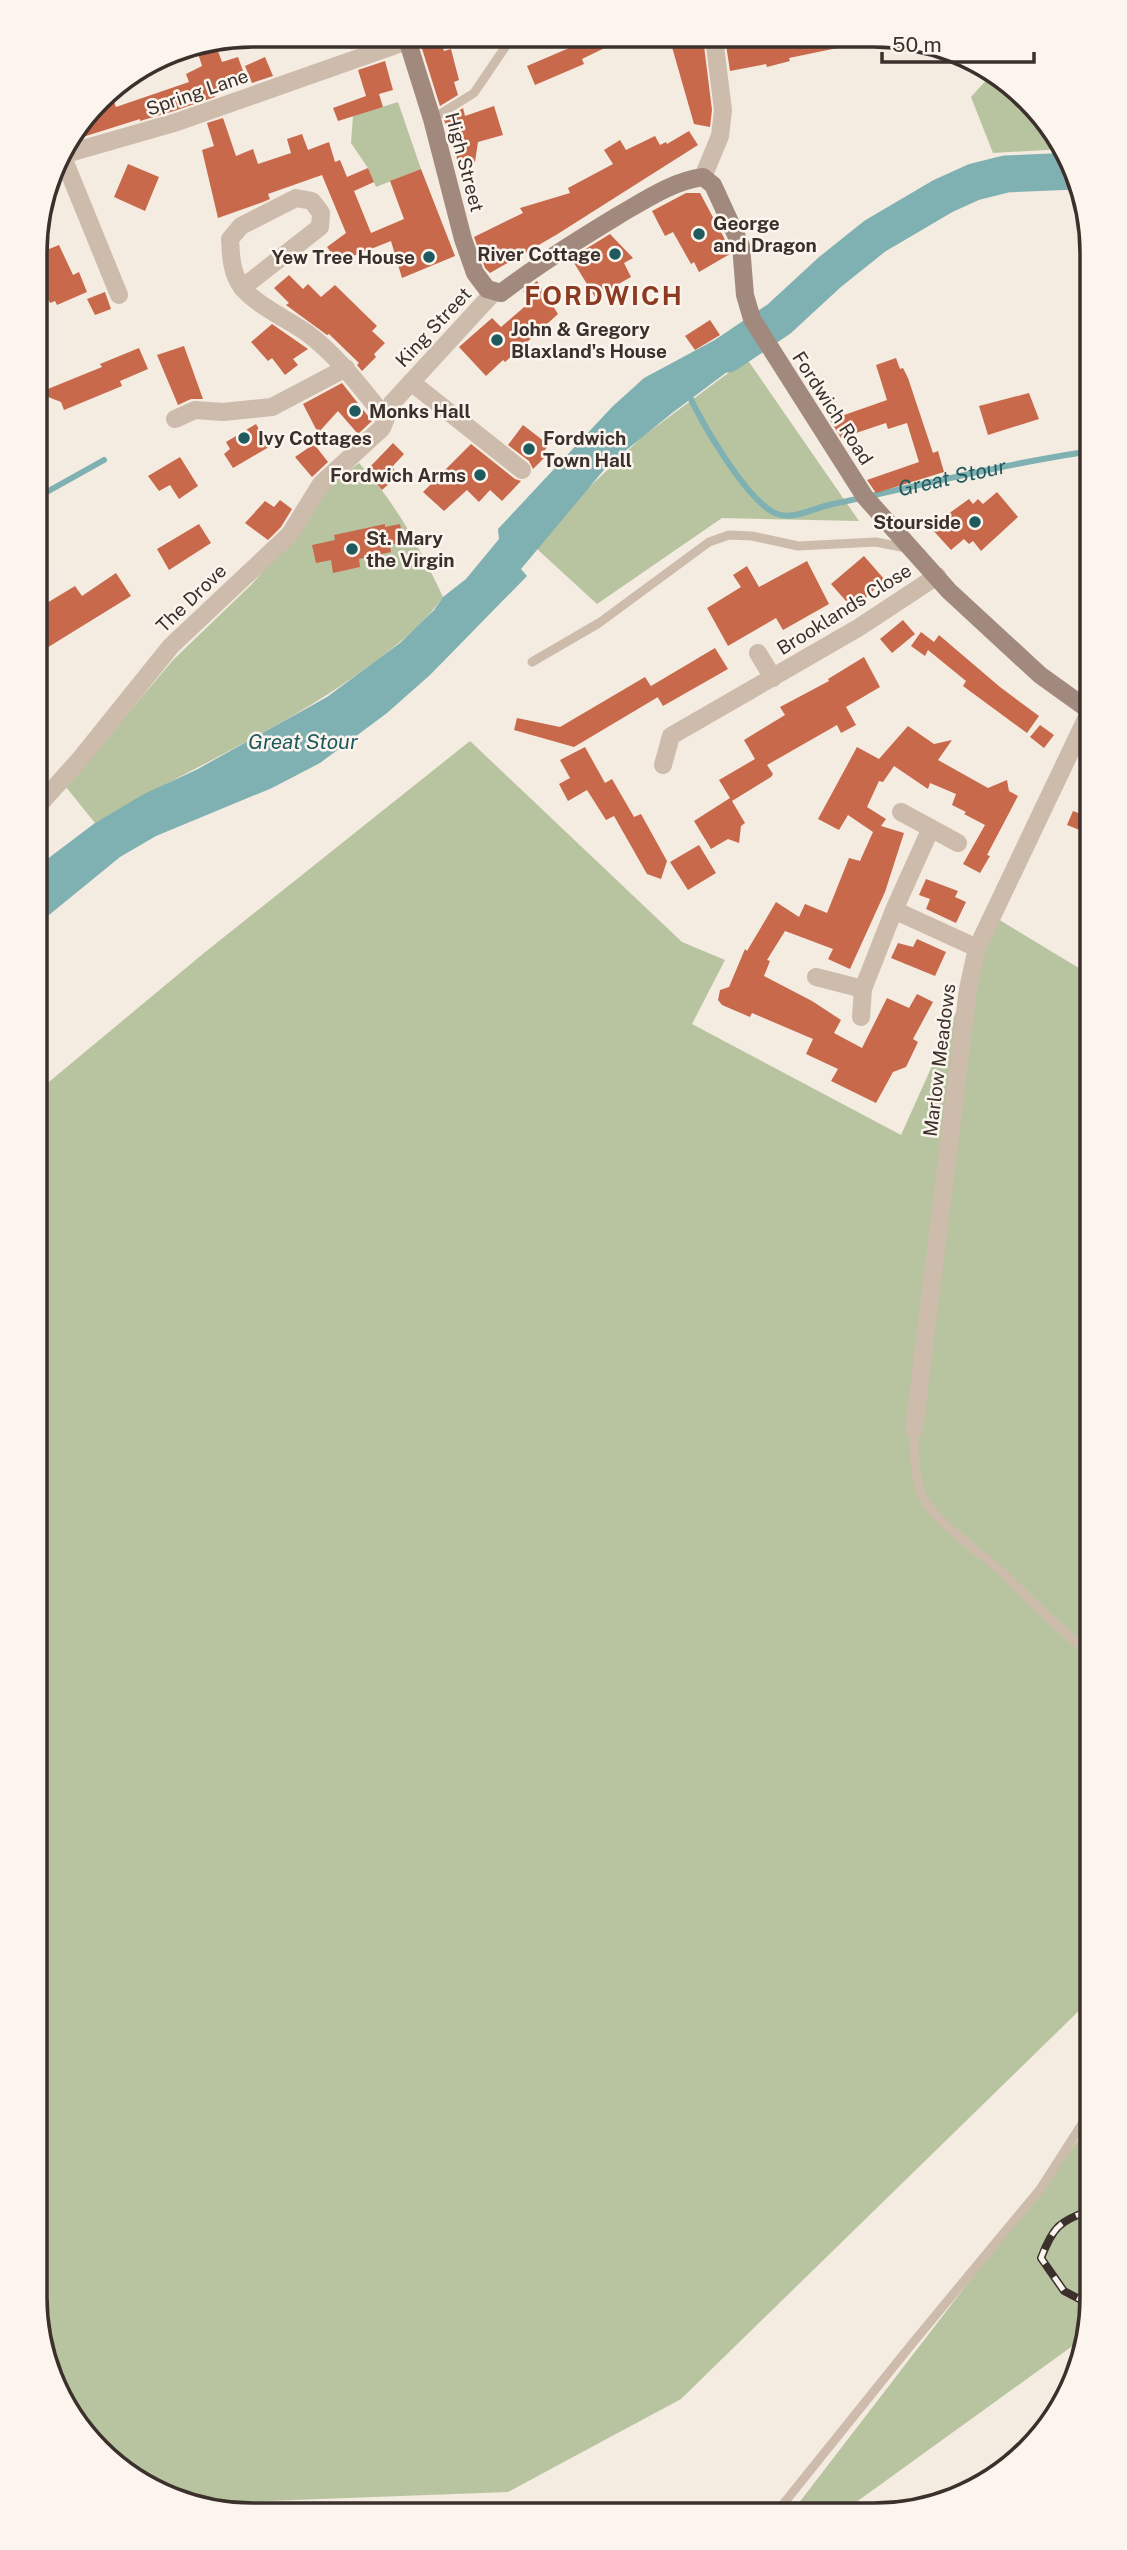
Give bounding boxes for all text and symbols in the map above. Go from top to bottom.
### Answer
scale bar [882,21,1034,65]
text: 50 m [892,32,942,57]
street label: Spring Lane [143,64,251,120]
street label: High Street [441,110,489,214]
place label: George and Dragon [713,212,817,256]
marker: George and Dragon [691,226,707,242]
place label: River Cottage [477,243,601,265]
place label: Yew Tree House [271,246,415,268]
marker: River Cottage [607,246,623,262]
marker: Yew Tree House [421,249,437,265]
district label: FORDWICH [524,280,684,311]
street label: King Street [391,283,475,371]
place label: John & Gregory Blaxland's House [511,318,667,362]
marker: John & Gregory Blaxland's House [489,332,505,348]
street label: Fordwich Road [788,347,878,469]
place label: Monks Hall [369,400,471,422]
marker: Monks Hall [347,403,363,419]
place label: Ivy Cottages [258,427,372,449]
place label: Fordwich Town Hall [543,427,632,471]
marker: Ivy Cottages [236,430,252,446]
marker: Fordwich Town Hall [521,441,537,457]
water label: Great Stour [895,453,1009,501]
place label: Fordwich Arms [330,464,466,486]
marker: Fordwich Arms [472,467,488,483]
place label: Stourside [873,511,961,533]
marker: Stourside [967,514,983,530]
place label: St. Mary the Virgin [366,527,455,571]
marker: St. Mary the Virgin [344,541,360,557]
street label: The Drove [151,559,231,637]
street label: Brooklands Close [773,559,915,659]
water label: Great Stour [248,729,359,754]
street label: Marlow Meadows [919,982,959,1138]

